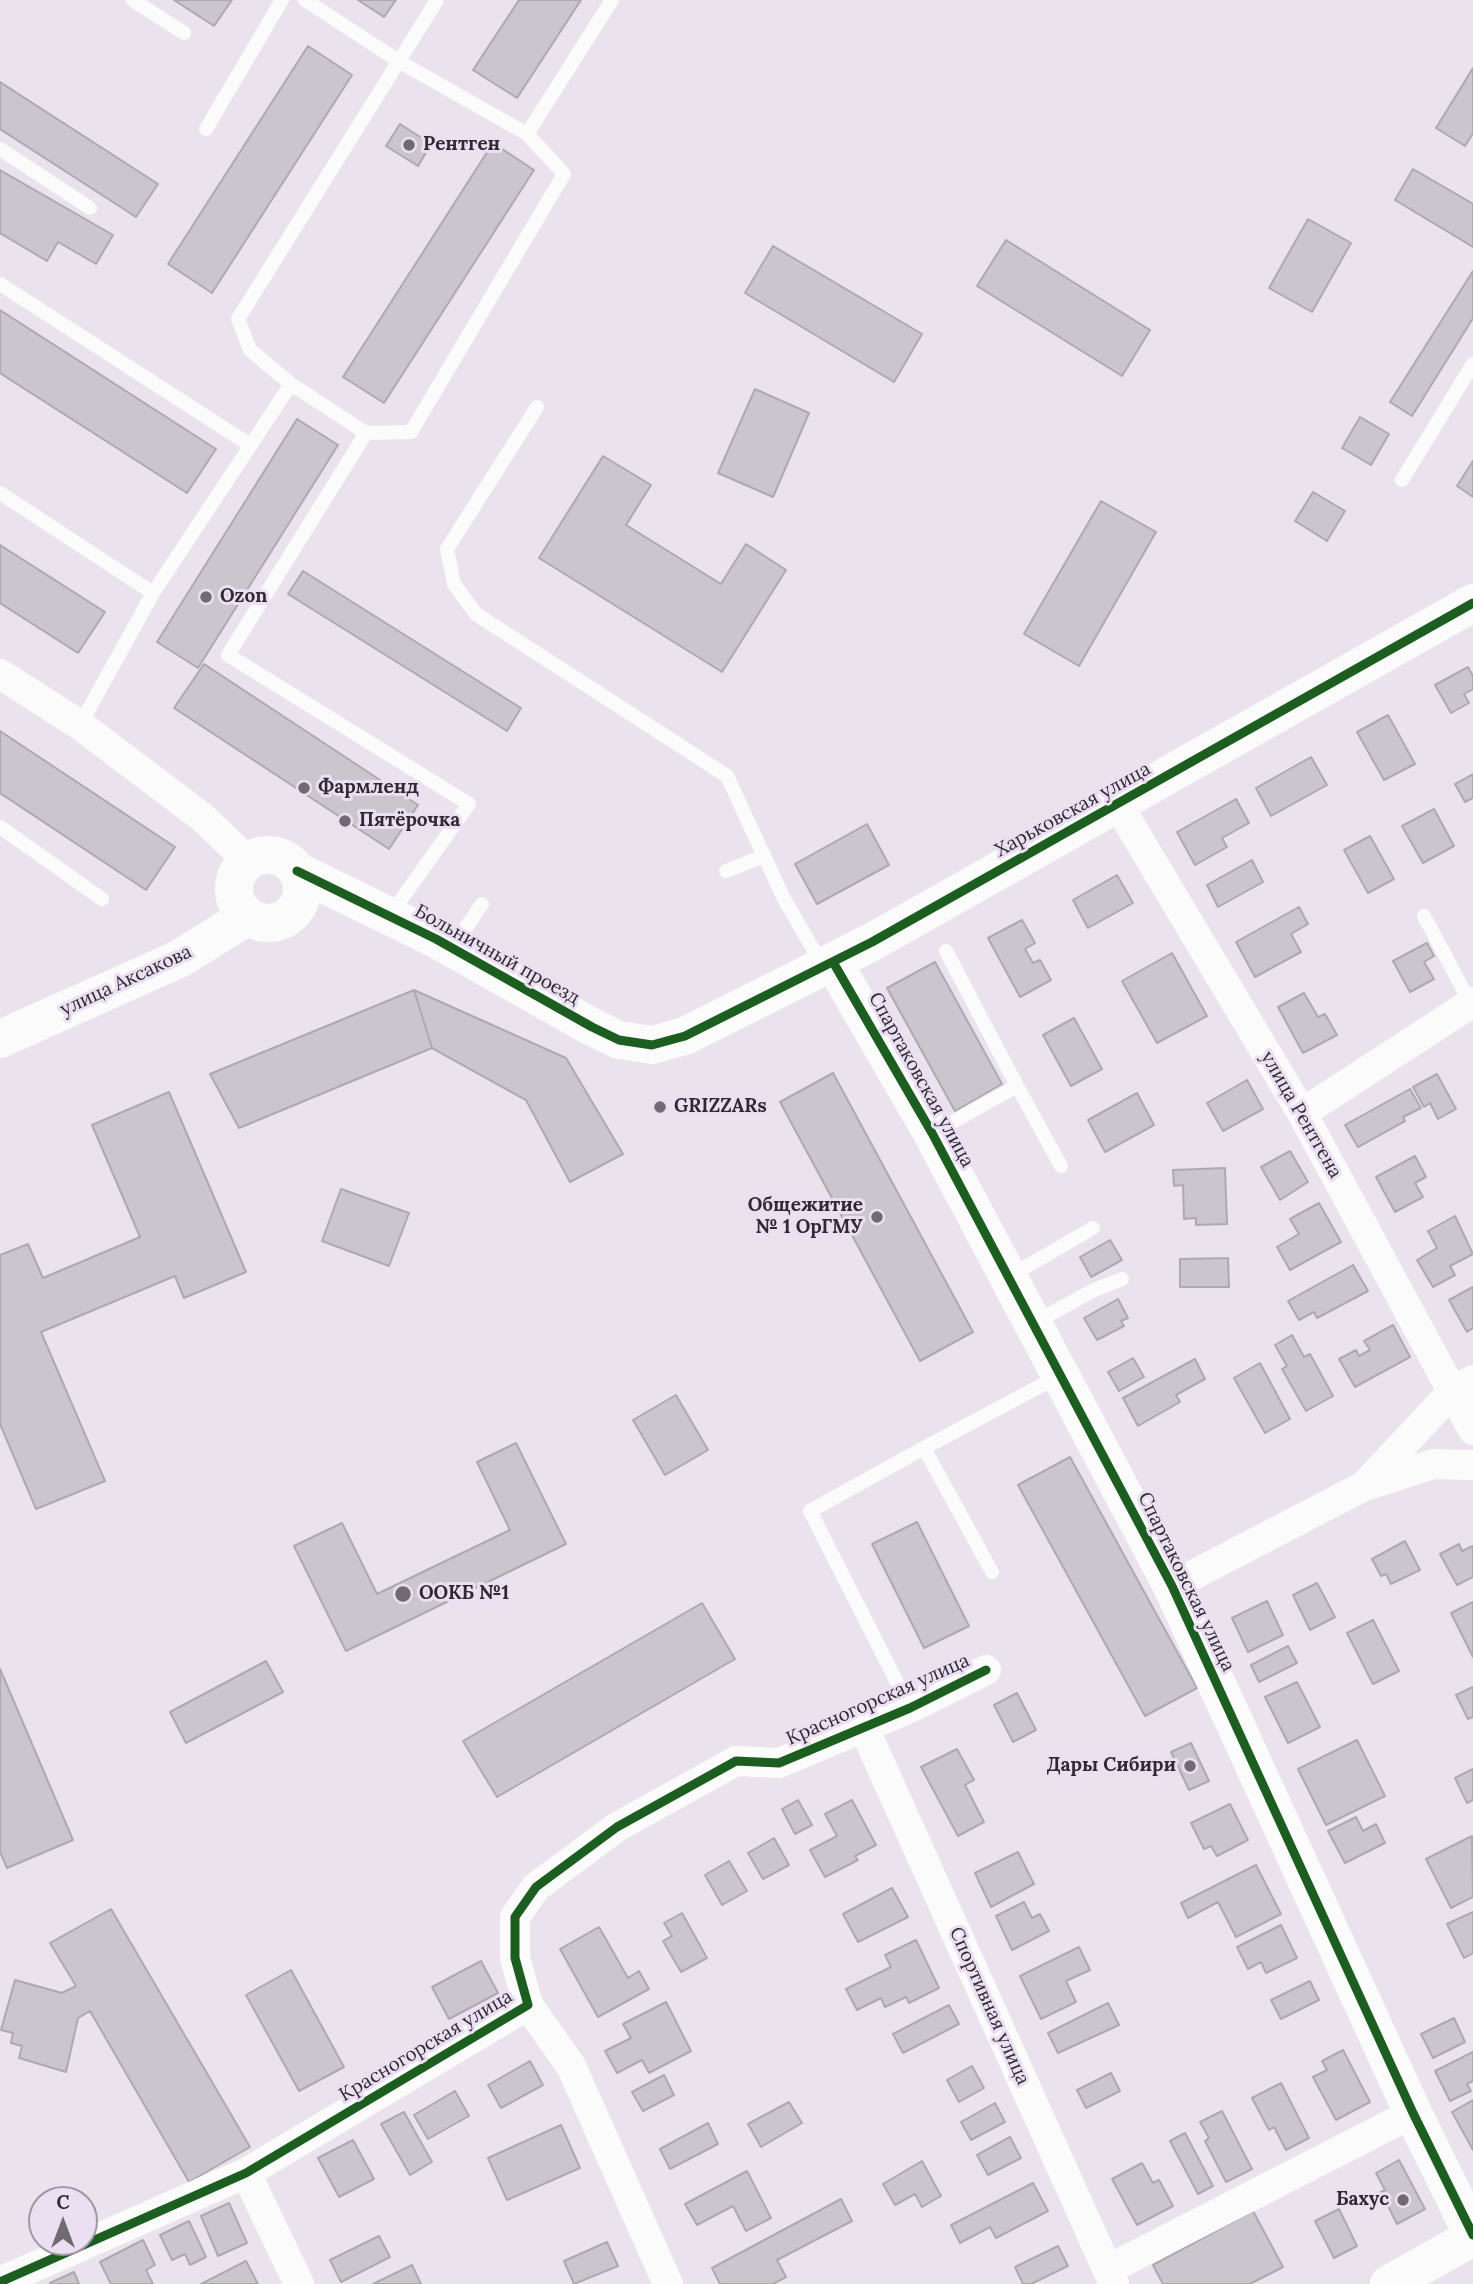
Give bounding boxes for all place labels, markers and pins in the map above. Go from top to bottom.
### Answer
place label: Рентген [423,134,500,156]
marker: Рентген [401,137,417,153]
place label: Ozon [220,586,267,608]
marker: Ozon [198,589,214,605]
place label: Фармленд [318,777,419,799]
marker: Фармленд [296,780,312,796]
place label: Пятёрочка [359,810,460,832]
marker: Пятёрочка [337,813,353,829]
place label: GRIZZARs [674,1096,767,1118]
marker: GRIZZARs [652,1099,668,1115]
place label: Общежитие № 1 ОрГМУ [748,1195,863,1239]
marker: Общежитие № 1 ОрГМУ [869,1209,885,1225]
place label: ООКБ №1 [419,1583,509,1605]
marker: ООКБ №1 [393,1584,413,1604]
place label: Дары Сибири [1046,1755,1176,1777]
marker: Дары Сибири [1182,1758,1198,1774]
place label: Бахус [1336,2189,1389,2211]
marker: Бахус [1395,2192,1411,2208]

